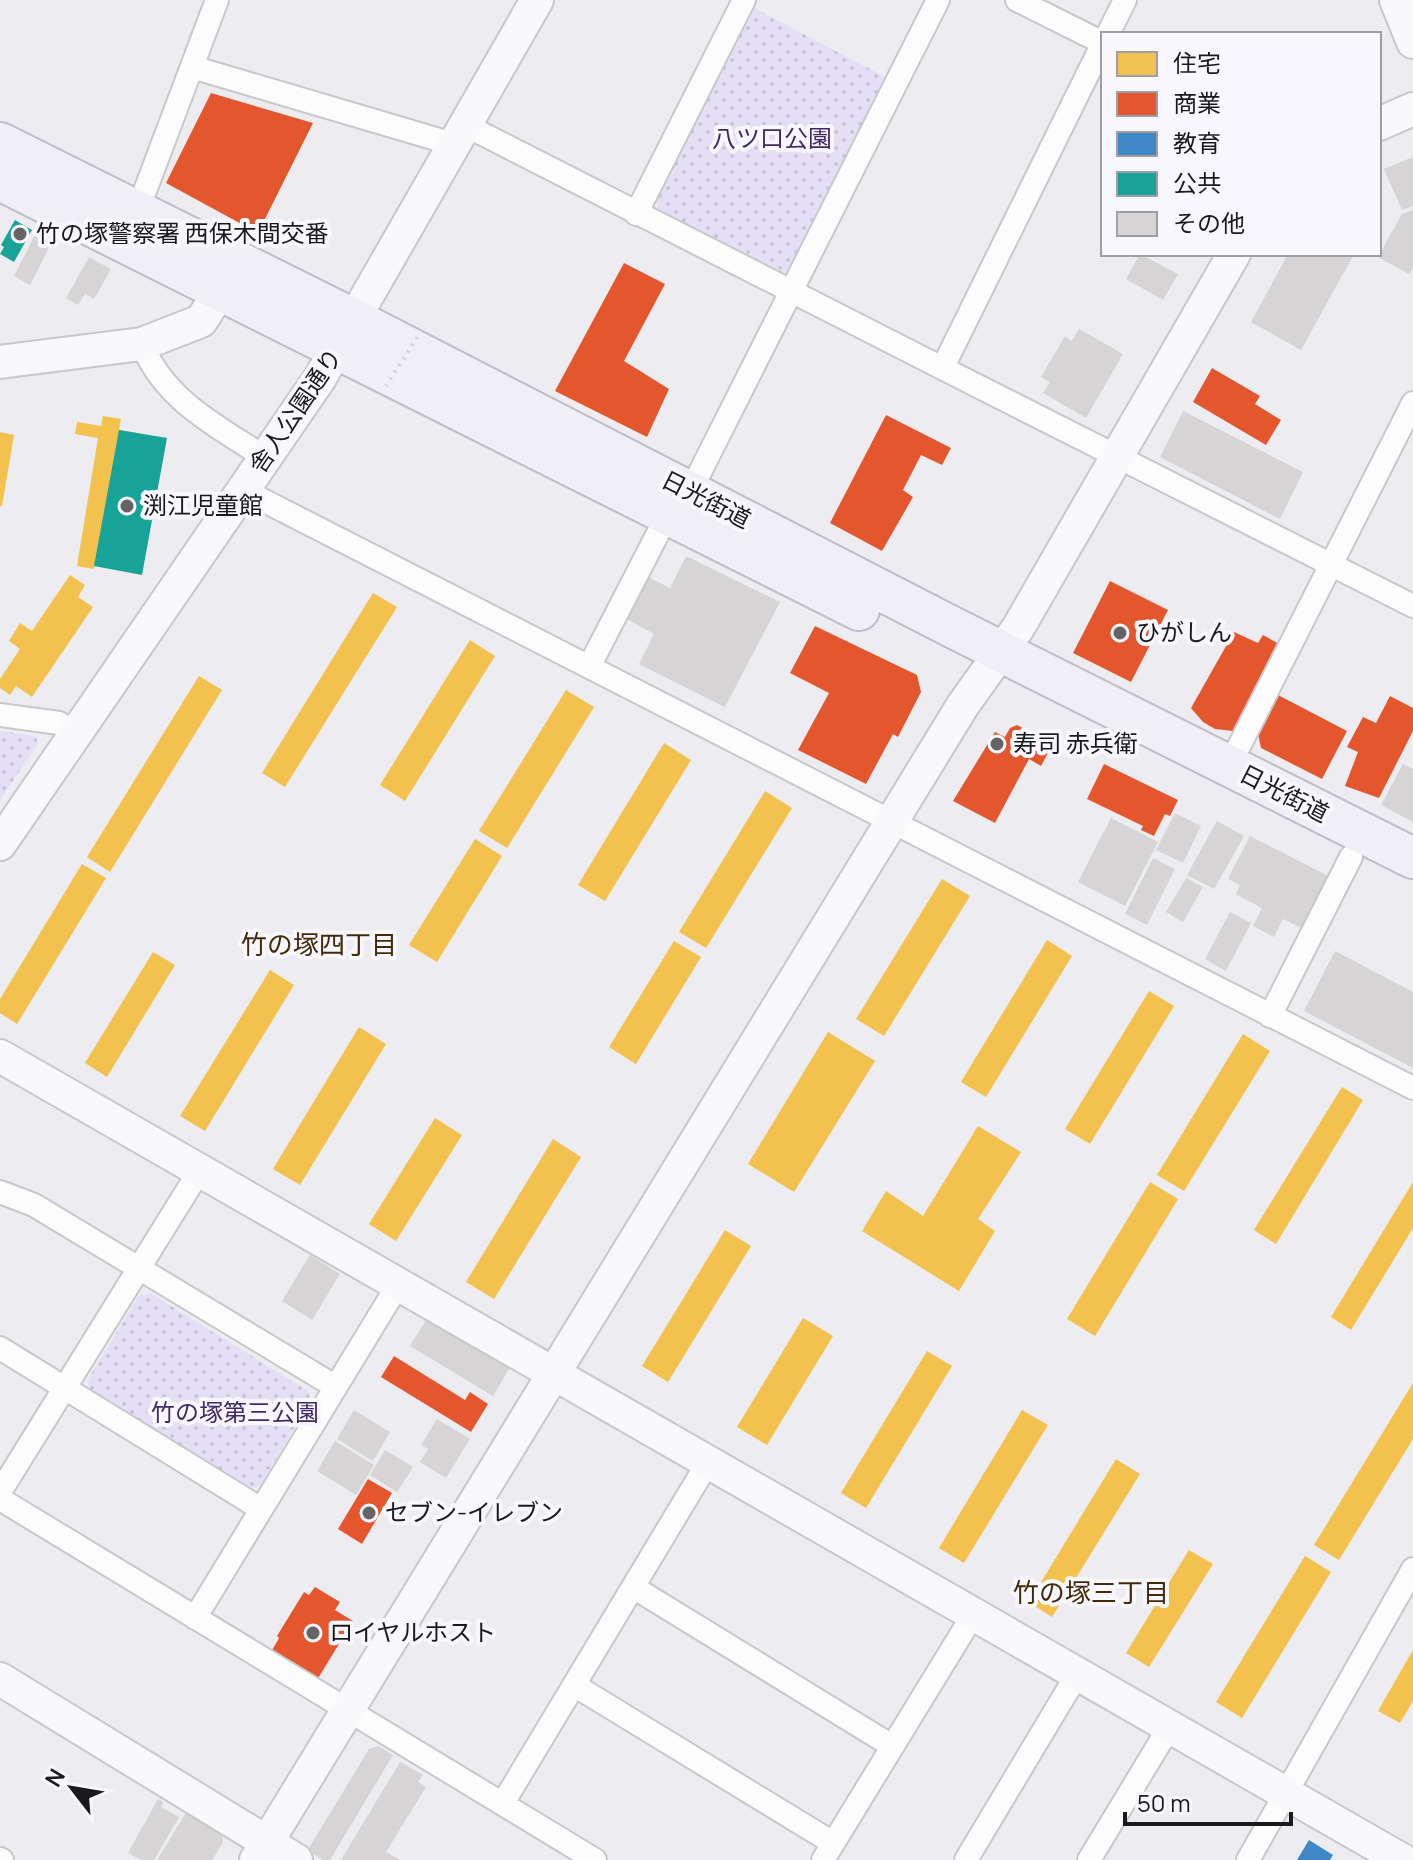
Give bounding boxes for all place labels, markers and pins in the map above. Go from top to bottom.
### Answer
place label: 竹の塚警察署 西保木間交番 [36,216,329,249]
marker: 竹の塚警察署 西保木間交番 [11,225,29,243]
place label: 渕江児童館 [143,488,263,521]
marker: 渕江児童館 [118,497,136,515]
place label: ひがしん [1136,615,1232,648]
marker: ひがしん [1111,624,1129,642]
place label: 寿司 赤兵衛 [1013,726,1138,759]
marker: 寿司 赤兵衛 [988,735,1006,753]
place label: セブン-イレブン [385,1495,563,1528]
marker: セブン-イレブン [360,1504,378,1522]
place label: ロイヤルホスト [329,1615,496,1648]
marker: ロイヤルホスト [304,1624,322,1642]

